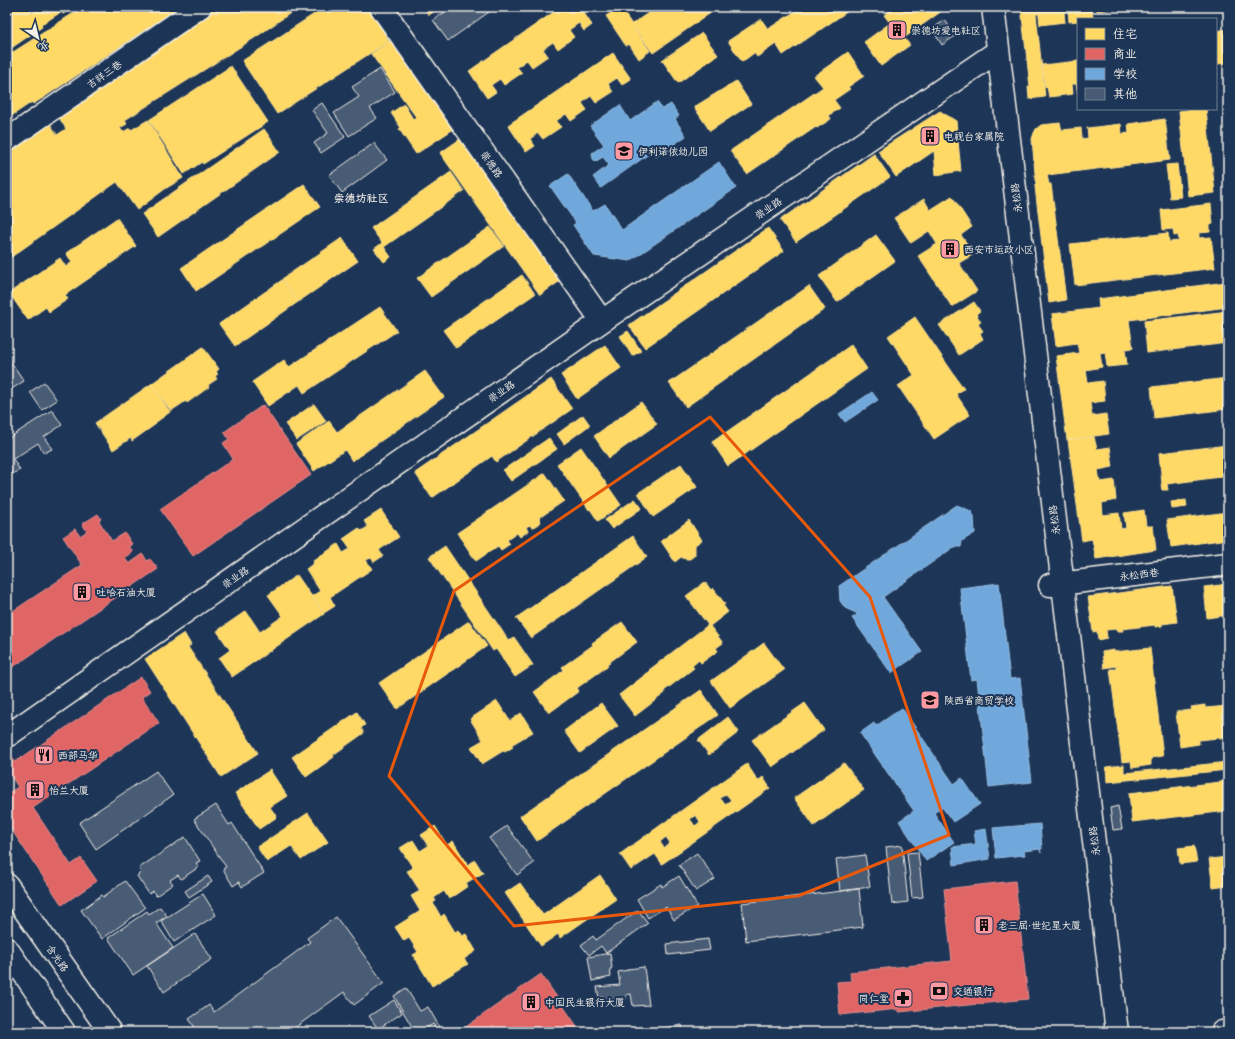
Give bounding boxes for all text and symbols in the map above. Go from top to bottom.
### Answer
north arrow [18,18,58,58]
legend [1077,18,1217,110]
building icon: 崇德坊爱电社区 [886,19,908,41]
place label: 崇德坊爱电社区 [911,25,981,37]
text: 住宅 [1113,27,1137,42]
text: 北 [35,37,52,54]
text: 商业 [1113,47,1137,62]
street label: 吉祥三巷 [85,58,125,91]
text: 学校 [1113,67,1137,82]
text: 其他 [1113,87,1137,102]
building icon: 电视台家属院 [919,125,941,147]
place label: 电视台家属院 [944,131,1004,143]
school or university icon: 伊利诺依幼儿园 [613,140,635,162]
place label: 伊利诺依幼儿园 [638,146,708,158]
street label: 崇德路 [478,149,505,180]
street label: 永松路 [1009,182,1025,213]
district label: 崇德坊社区 [334,192,389,205]
street label: 崇业路 [753,195,784,222]
building icon: 西安市运政小区 [939,238,961,260]
place label: 西安市运政小区 [964,244,1034,256]
street label: 崇业路 [486,378,517,405]
street label: 永松路 [1047,504,1063,535]
street label: 崇业路 [220,564,251,591]
street label: 永松西巷 [1119,566,1161,583]
building icon: 吐哈石油大厦 [71,581,93,603]
place label: 吐哈石油大厦 [96,587,156,599]
school or university icon: 陕西省商贸学校 [919,689,941,711]
place label: 陕西省商贸学校 [944,695,1014,707]
restaurant icon: 西部马华 [33,744,55,766]
place label: 西部马华 [58,750,98,762]
building icon: 怡兰大厦 [24,779,46,801]
place label: 怡兰大厦 [49,785,89,797]
street label: 永松路 [1087,825,1103,856]
building icon: 老三届·世纪星大厦 [973,914,995,936]
place label: 老三届·世纪星大厦 [998,920,1081,932]
street label: 含光路 [44,943,71,974]
bank icon: 交通银行 [928,980,950,1002]
place label: 交通银行 [953,986,993,998]
pharmacy icon: 同仁堂 [892,987,914,1009]
building icon: 中国民生银行大厦 [520,991,542,1013]
place label: 同仁堂 [859,993,889,1005]
place label: 中国民生银行大厦 [545,997,625,1009]

